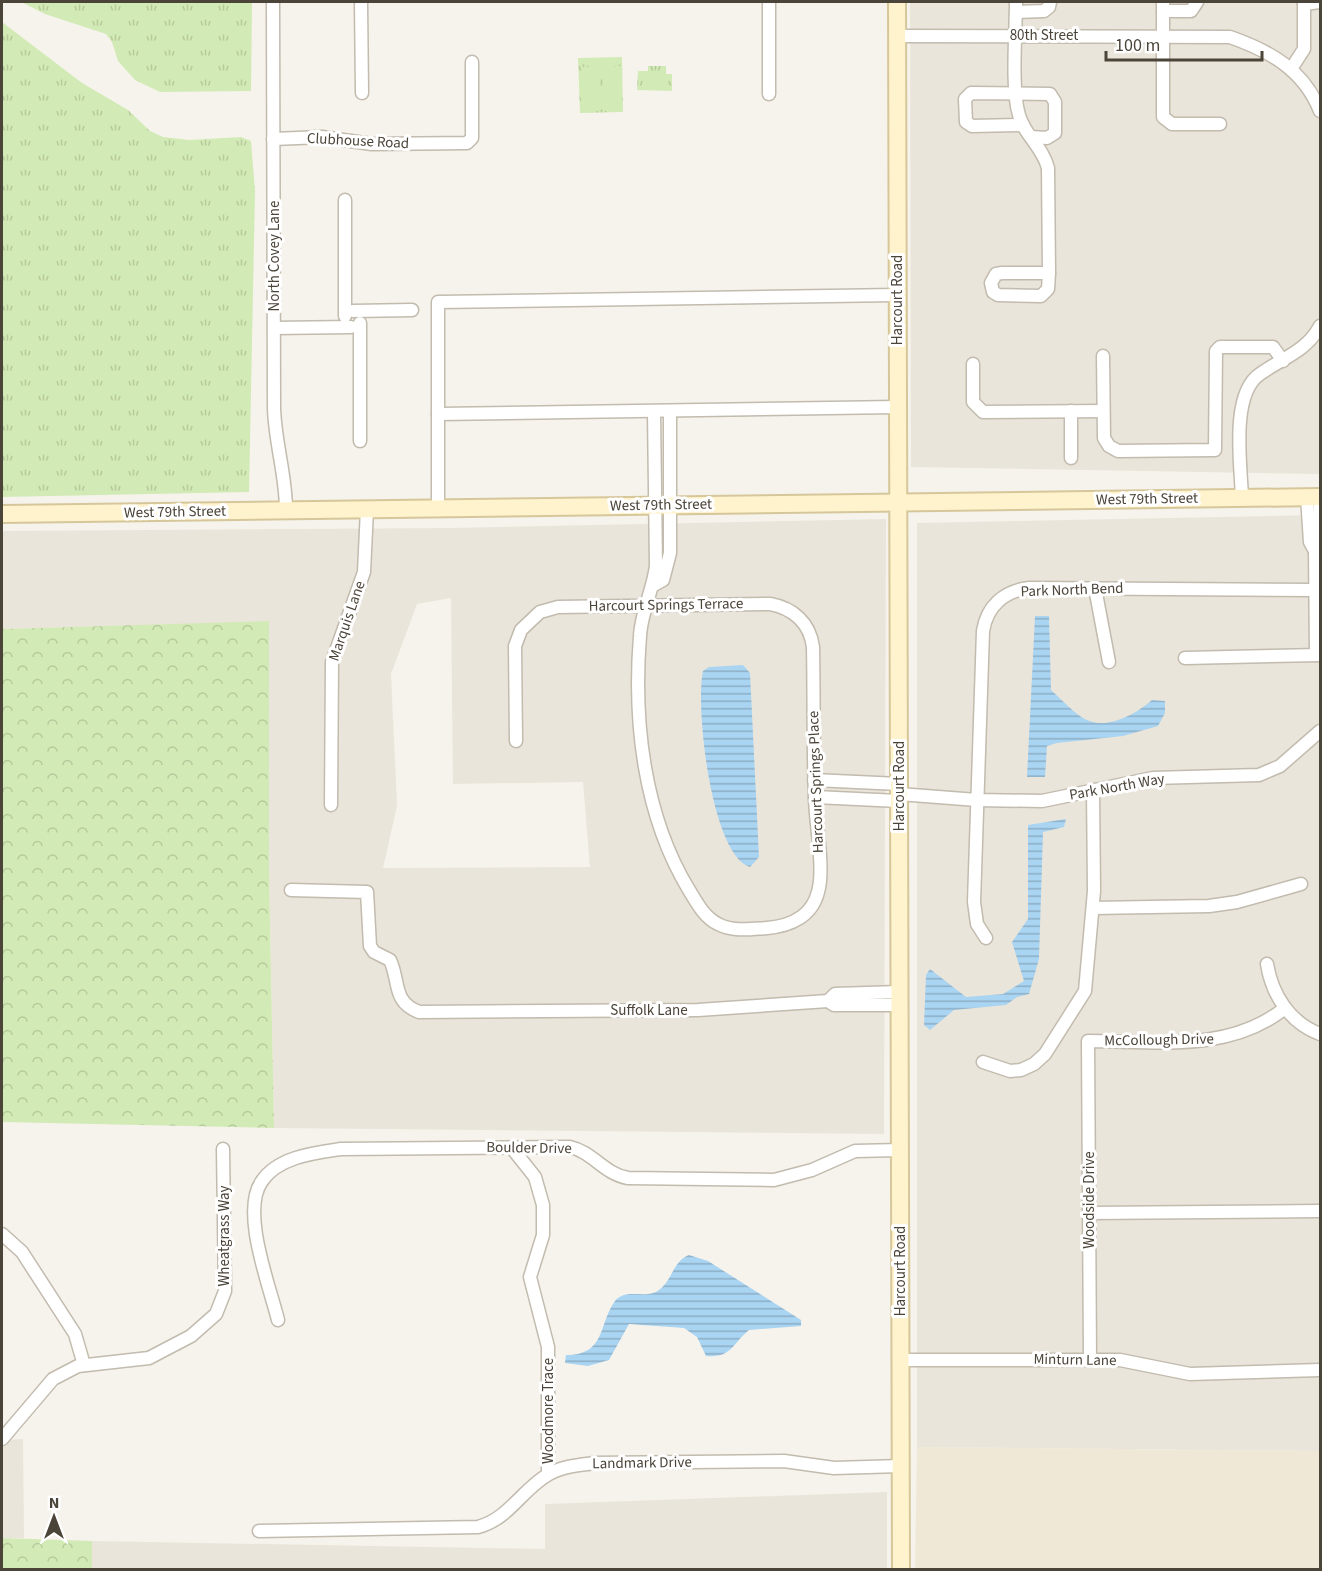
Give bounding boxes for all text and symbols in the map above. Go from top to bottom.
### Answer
scale bar [1106,24,1262,62]
street label: 80th Street [1010,25,1078,46]
text: 100 m [1115,33,1160,58]
street label: Clubhouse Road [306,128,410,154]
street label: North Covey Lane [264,201,285,311]
street label: Harcourt Road [887,255,908,345]
street label: West 79th Street [1096,488,1198,510]
street label: West 79th Street [610,494,712,516]
street label: West 79th Street [124,501,226,523]
street label: Marquis Lane [323,578,371,664]
street label: Park North Bend [1020,578,1124,602]
street label: Harcourt Springs Terrace [588,593,744,617]
street label: Harcourt Springs Place [803,710,829,854]
street label: Harcourt Road [889,741,910,831]
street label: Park North Way [1068,768,1166,806]
street label: Suffolk Lane [610,1000,688,1021]
street label: McCollough Drive [1104,1029,1214,1051]
street label: Boulder Drive [486,1137,572,1159]
street label: Woodside Drive [1079,1151,1100,1249]
street label: Wheatgrass Way [214,1185,235,1287]
street label: Harcourt Road [890,1226,911,1316]
street label: Minturn Lane [1033,1349,1117,1371]
street label: Woodmore Trace [538,1358,559,1464]
street label: Landmark Drive [592,1452,692,1474]
north arrow [24,1487,84,1547]
text: N [49,1492,59,1514]

